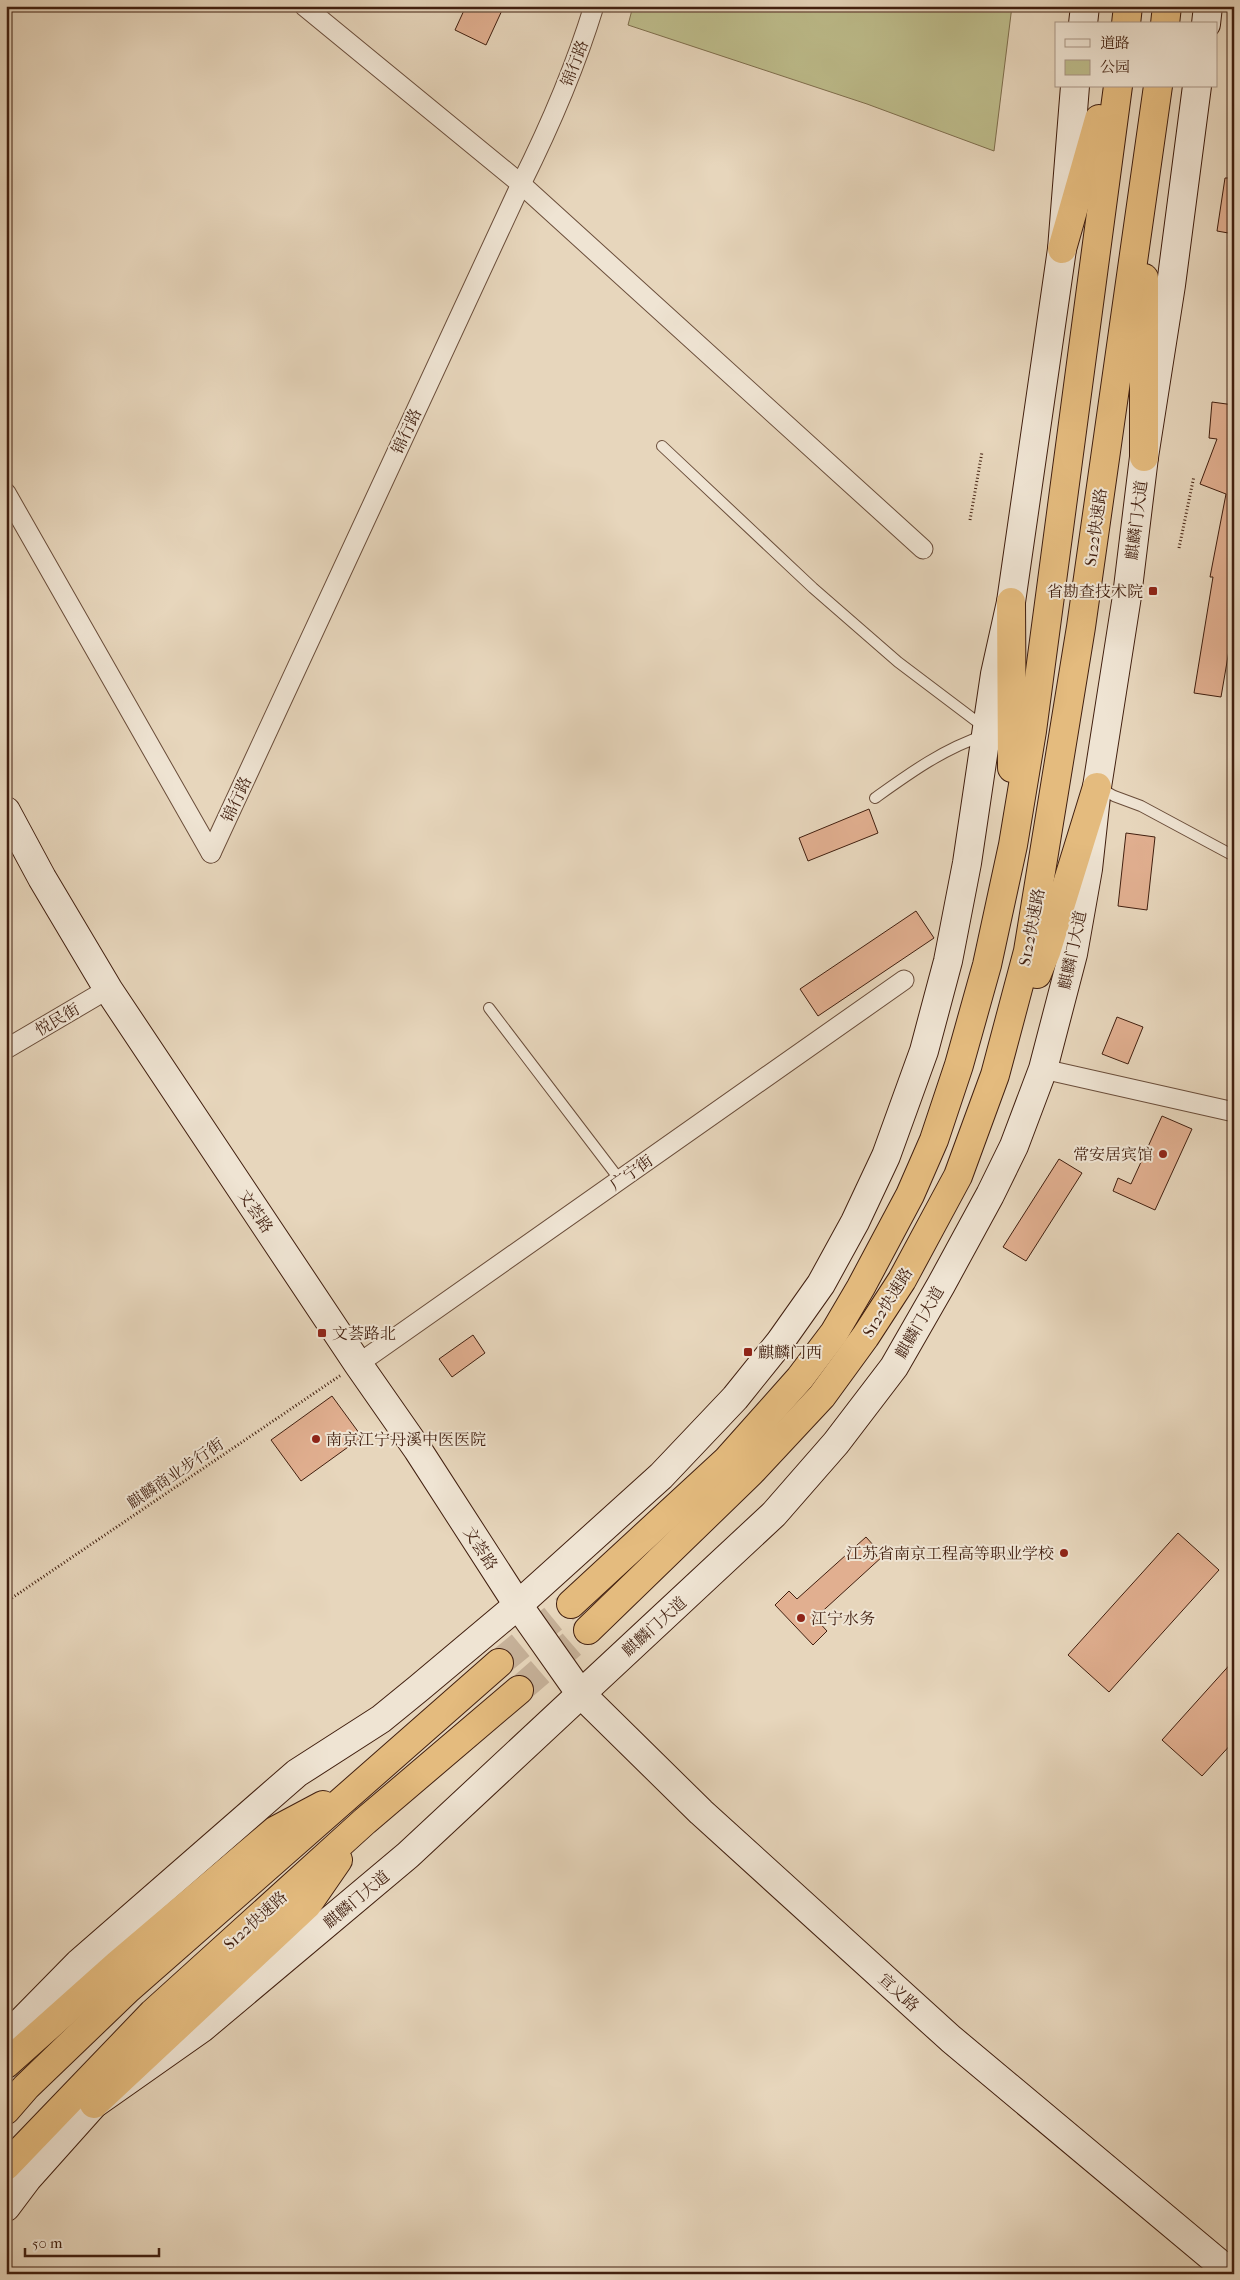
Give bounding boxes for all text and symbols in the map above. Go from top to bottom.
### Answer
legend [1055,22,1218,88]
text: 道路 [1100,34,1130,52]
street label: 锦行路 [557,37,592,89]
text: 公园 [1100,58,1130,76]
street label: 锦行路 [388,405,425,457]
street label: 麒麟门大道 [1122,479,1151,561]
street label: S122快速路 [1081,487,1110,567]
place label: 省勘查技术院 [1047,582,1143,601]
marker: 省勘查技术院 [1147,585,1159,597]
street label: 锦行路 [218,773,255,825]
street label: S122快速路 [1015,887,1048,967]
street label: 麒麟门大道 [1055,909,1090,991]
street label: 悦民街 [32,999,83,1040]
place label: 常安居宾馆 [1073,1145,1153,1164]
marker: 常安居宾馆 [1157,1148,1169,1160]
street label: 广宁街 [606,1151,656,1194]
street label: 文荟路 [234,1186,277,1236]
street label: S122快速路 [859,1264,916,1341]
street label: 麒麟门大道 [891,1283,948,1362]
place label: 文荟路北 [332,1324,396,1343]
marker: 文荟路北 [316,1327,328,1339]
place label: 麒麟门西 [758,1343,822,1362]
marker: 麒麟门西 [742,1346,754,1358]
place label: 南京江宁丹溪中医医院 [326,1430,486,1449]
marker: 南京江宁丹溪中医医院 [310,1433,322,1445]
street label: 麒麟商业步行街 [124,1434,227,1513]
street label: 文荟路 [460,1523,502,1574]
place label: 江苏省南京工程高等职业学校 [846,1544,1054,1563]
marker: 江苏省南京工程高等职业学校 [1058,1547,1070,1559]
street label: 麒麟门大道 [618,1593,690,1660]
place label: 江宁水务 [811,1609,875,1628]
marker: 江宁水务 [795,1612,807,1624]
street label: 麒麟门大道 [320,1866,393,1932]
street label: S122快速路 [220,1887,291,1954]
street label: 宣义路 [874,1969,923,2015]
scale bar [25,2225,159,2257]
text: 50 m [32,2234,63,2252]

